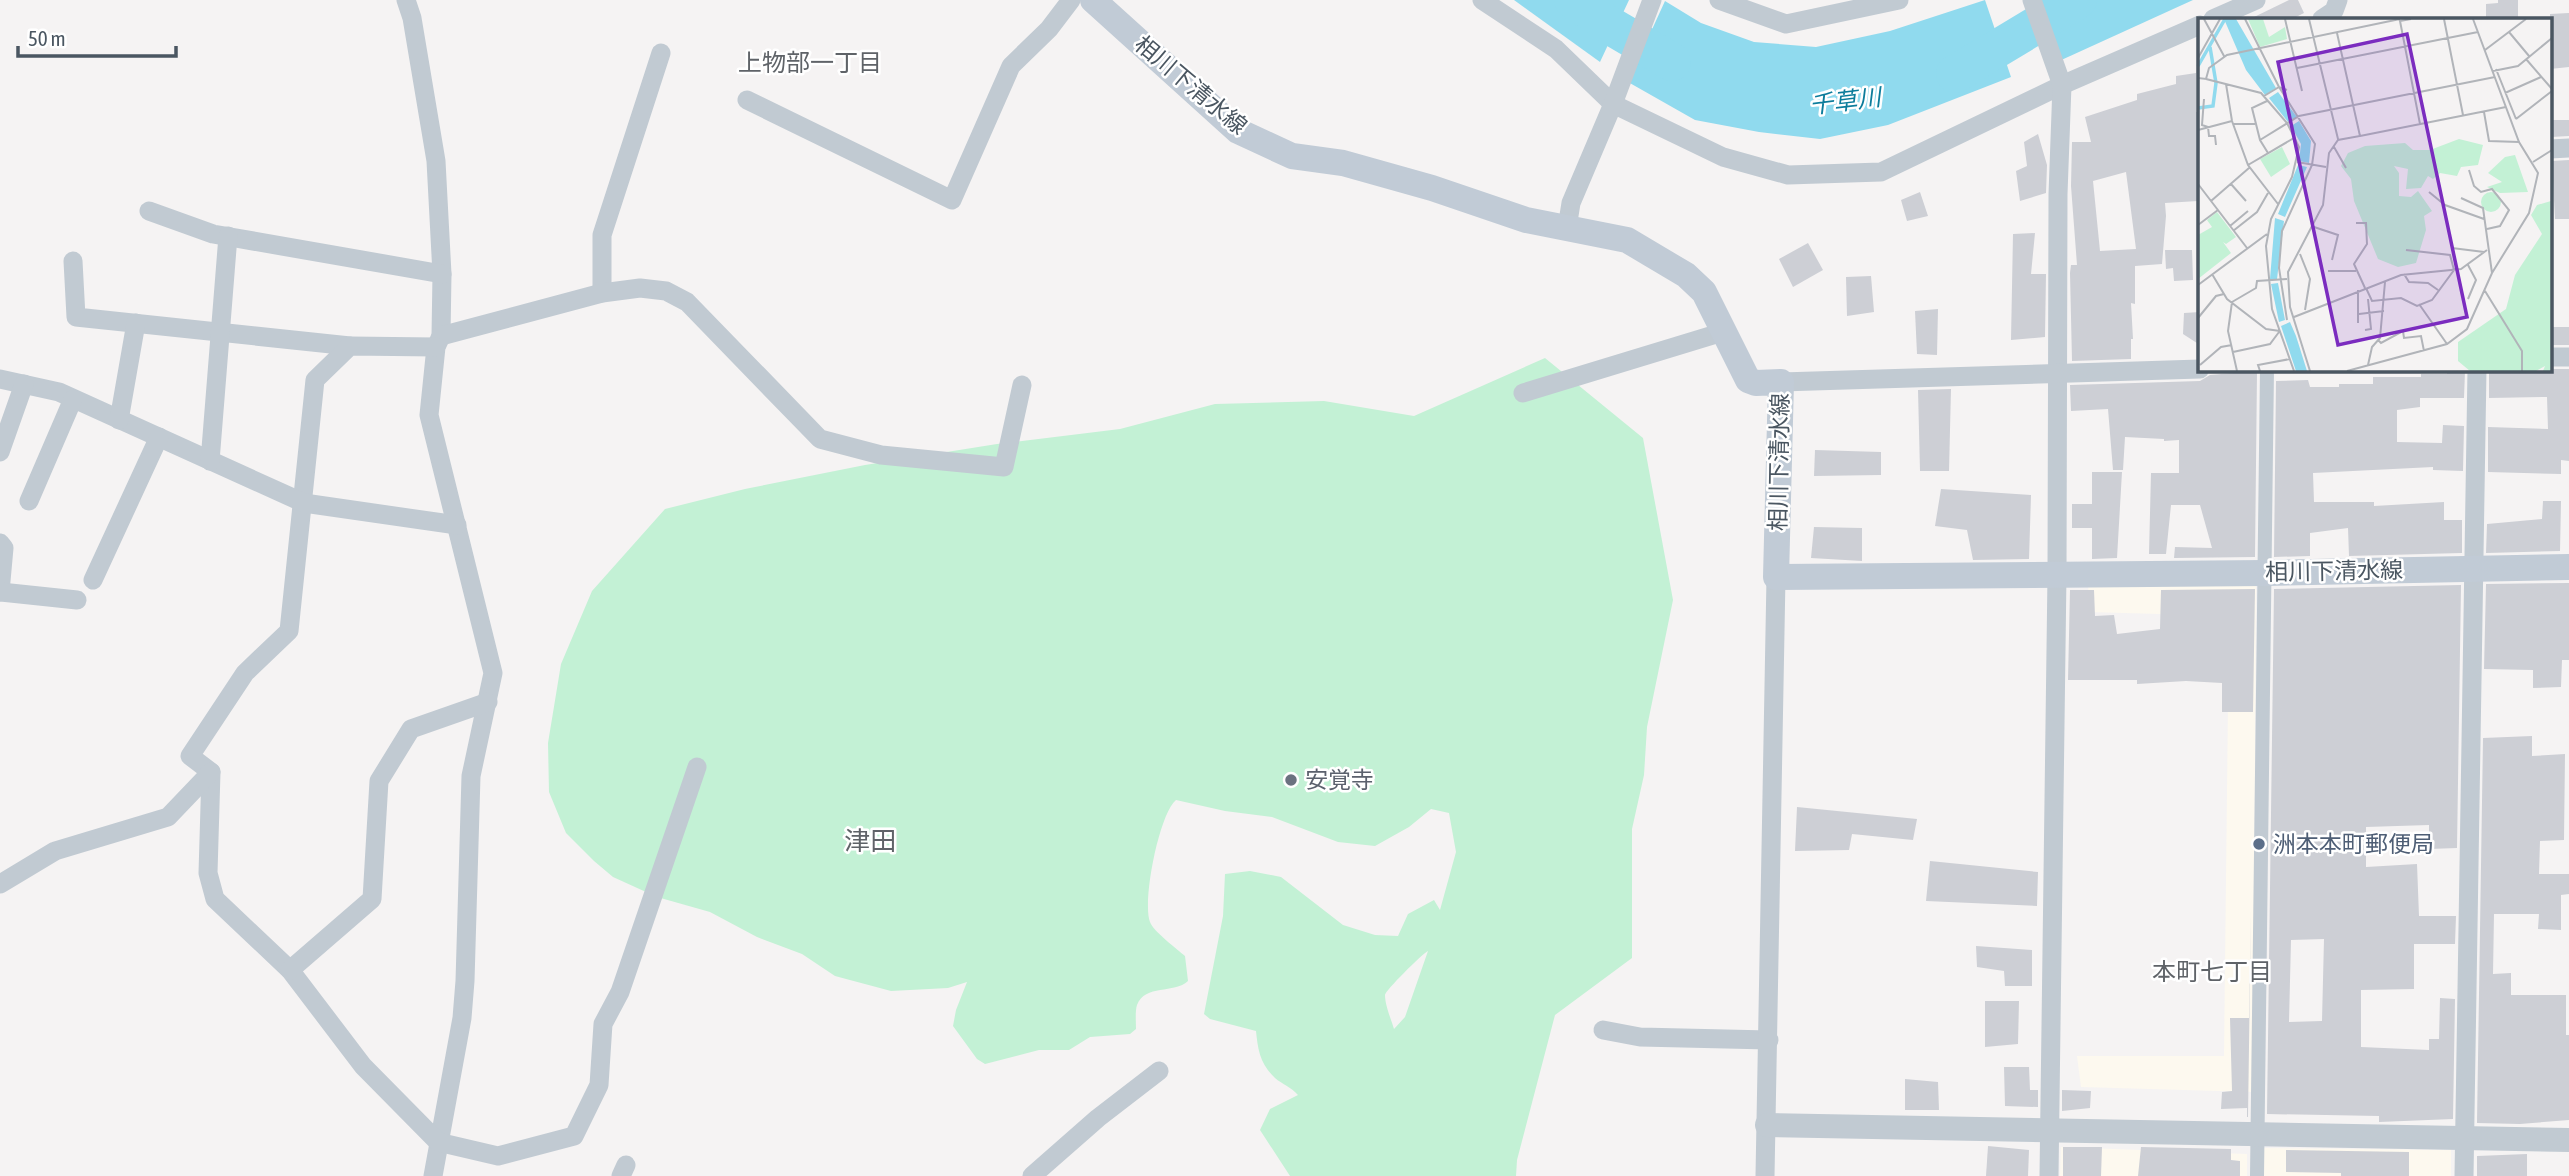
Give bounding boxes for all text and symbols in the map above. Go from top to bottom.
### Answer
scale bar [18,14,175,58]
inset map [2198,18,2552,371]
text: 50 m [28,26,66,50]
street label: 相川下清水線 [1130,31,1252,139]
district label: 上物部一丁目 [738,49,882,76]
water label: 千草川 [1808,83,1885,119]
street label: 相川下清水線 [1765,393,1793,531]
street label: 相川下清水線 [2265,557,2403,585]
place label: 安覚寺 [1305,767,1374,793]
marker: 安覚寺 [1283,772,1299,788]
district label: 津田 [844,826,896,856]
place label: 洲本本町郵便局 [2273,831,2434,857]
marker: 洲本本町郵便局 [2251,836,2267,852]
district label: 本町七丁目 [2152,958,2272,985]

